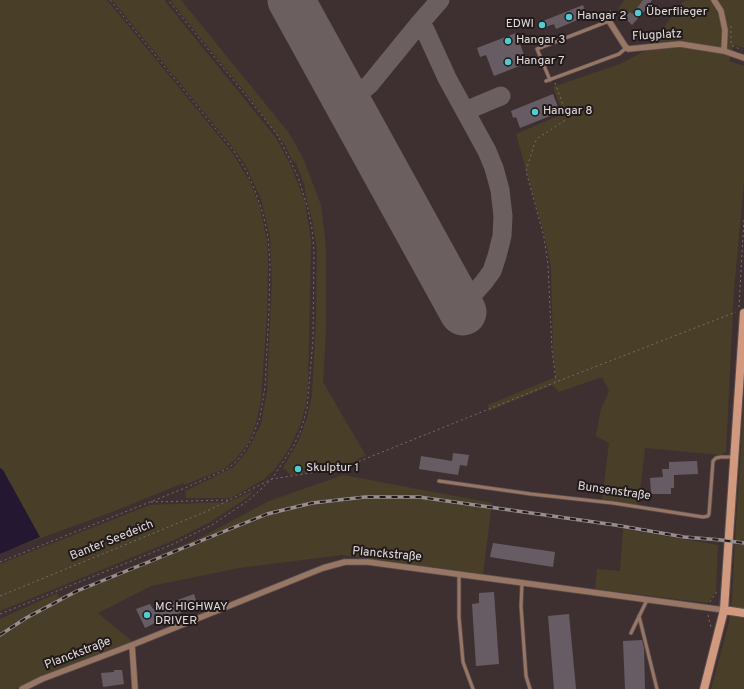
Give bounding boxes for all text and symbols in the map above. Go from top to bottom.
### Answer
place label: Überflieger [646,6,707,20]
marker: Überflieger [633,8,643,18]
place label: Hangar 2 [577,10,627,24]
marker: Hangar 2 [564,12,574,22]
place label: EDWI [506,18,534,32]
marker: EDWI [537,20,547,30]
street label: Flugplatz [632,28,682,44]
place label: Hangar 3 [516,34,565,48]
marker: Hangar 3 [503,36,513,46]
place label: Hangar 7 [516,55,565,69]
marker: Hangar 7 [503,57,513,67]
place label: Hangar 8 [543,105,593,119]
marker: Hangar 8 [530,107,540,117]
place label: Skulptur 1 [306,462,359,476]
marker: Skulptur 1 [293,464,303,474]
street label: Bunsenstraße [577,480,651,504]
street label: Banter Seedeich [68,518,156,564]
street label: Planckstraße [352,545,422,565]
place label: MC HIGHWAY DRIVER [155,601,228,629]
marker: MC HIGHWAY DRIVER [142,610,152,620]
street label: Planckstraße [43,635,113,673]

